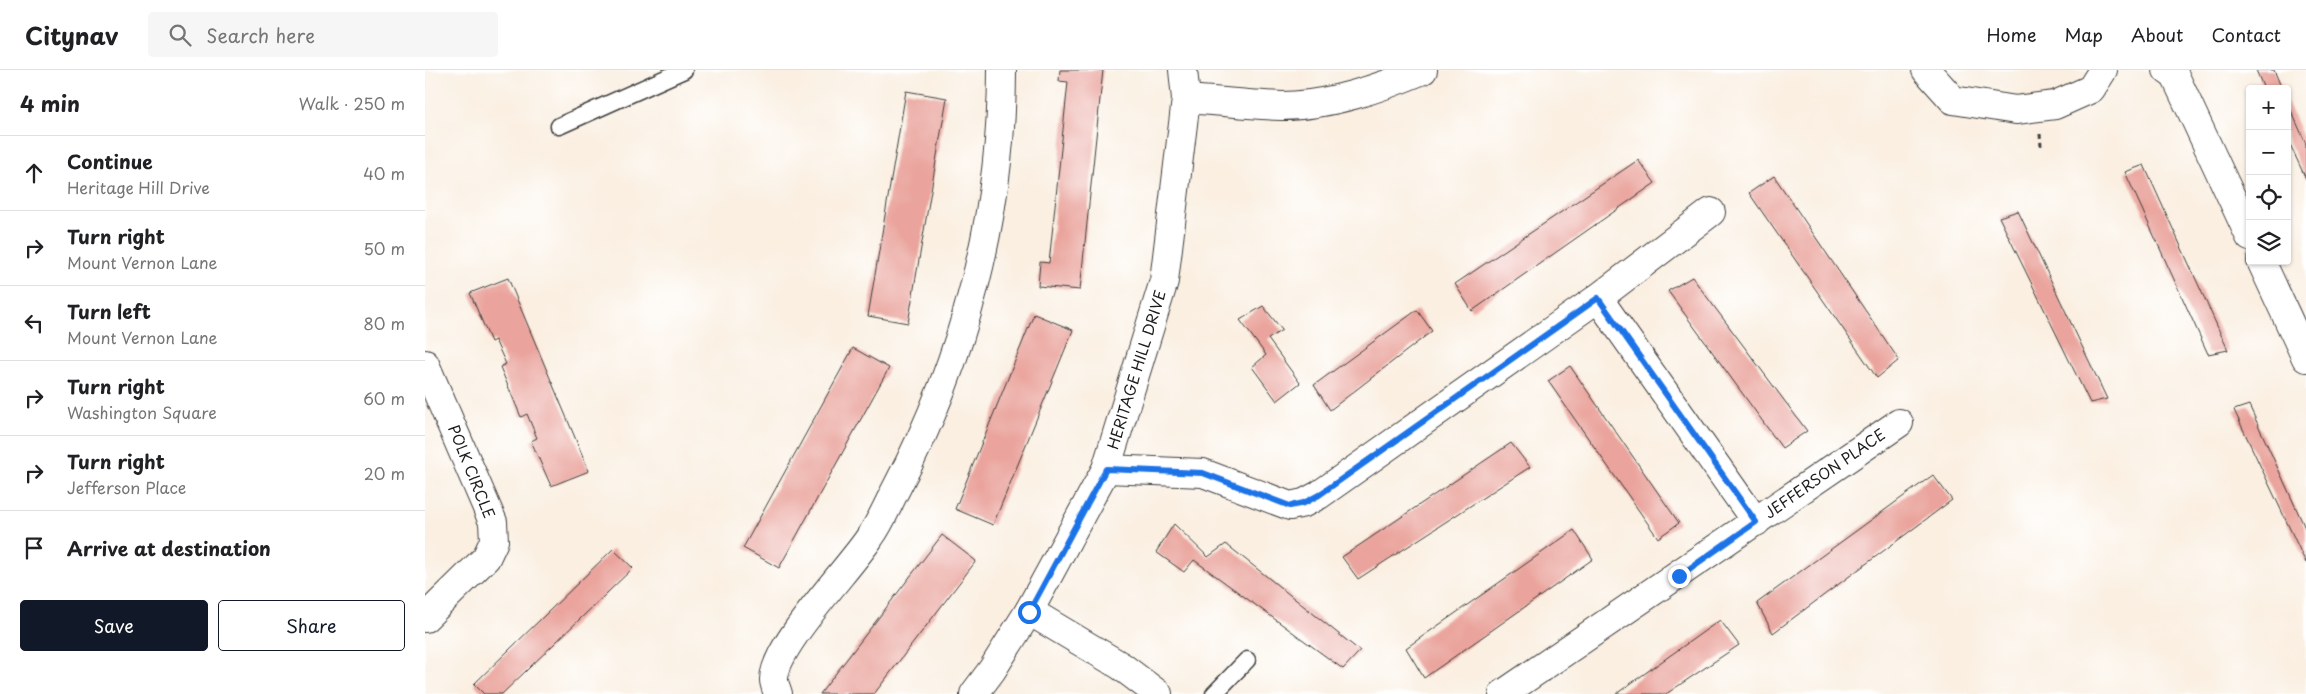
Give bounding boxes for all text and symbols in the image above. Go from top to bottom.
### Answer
search box [148,12,498,57]
text: Citynav [25,17,118,53]
icon: search [166,21,194,49]
text: Search here [206,21,315,49]
text: Home [1986,21,2036,48]
text: Map [2064,21,2103,48]
text: About [2131,21,2183,48]
text: Contact [2211,21,2281,48]
map controls [2246,85,2291,265]
button: + [2246,85,2291,130]
text: 4 min [20,87,80,119]
text: Walk · 250 m [299,91,405,115]
button: − [2246,130,2291,175]
text: Continue [67,147,153,175]
icon: ahead [20,159,48,187]
text: 40 m [363,161,405,185]
text: Heritage Hill Drive [67,175,210,199]
button: locate [2246,175,2291,220]
button: layers [2246,220,2291,265]
text: Turn right [67,222,165,250]
icon: right [20,234,48,262]
text: 50 m [364,236,405,260]
text: Mount Vernon Lane [67,250,218,274]
street label: HERITAGE HILL DRIVE [1100,287,1171,452]
text: Turn left [67,297,151,325]
icon: left [20,309,48,337]
text: 80 m [363,311,405,335]
text: Mount Vernon Lane [67,325,218,349]
text: Turn right [67,372,165,400]
icon: right [20,384,48,412]
text: 60 m [363,386,405,410]
text: Washington Square [67,400,217,424]
street label: POLK CIRCLE [443,421,502,522]
street label: JEFFERSON PLACE [1759,422,1889,523]
text: Turn right [67,447,165,475]
icon: right [20,459,48,487]
text: 20 m [364,461,405,485]
text: Jefferson Place [67,475,186,499]
icon: arrive [20,534,48,562]
text: Arrive at destination [67,534,271,562]
route end [1668,565,1691,588]
button: Save [20,600,208,651]
button: Share [218,600,405,651]
route start [1018,601,1041,624]

